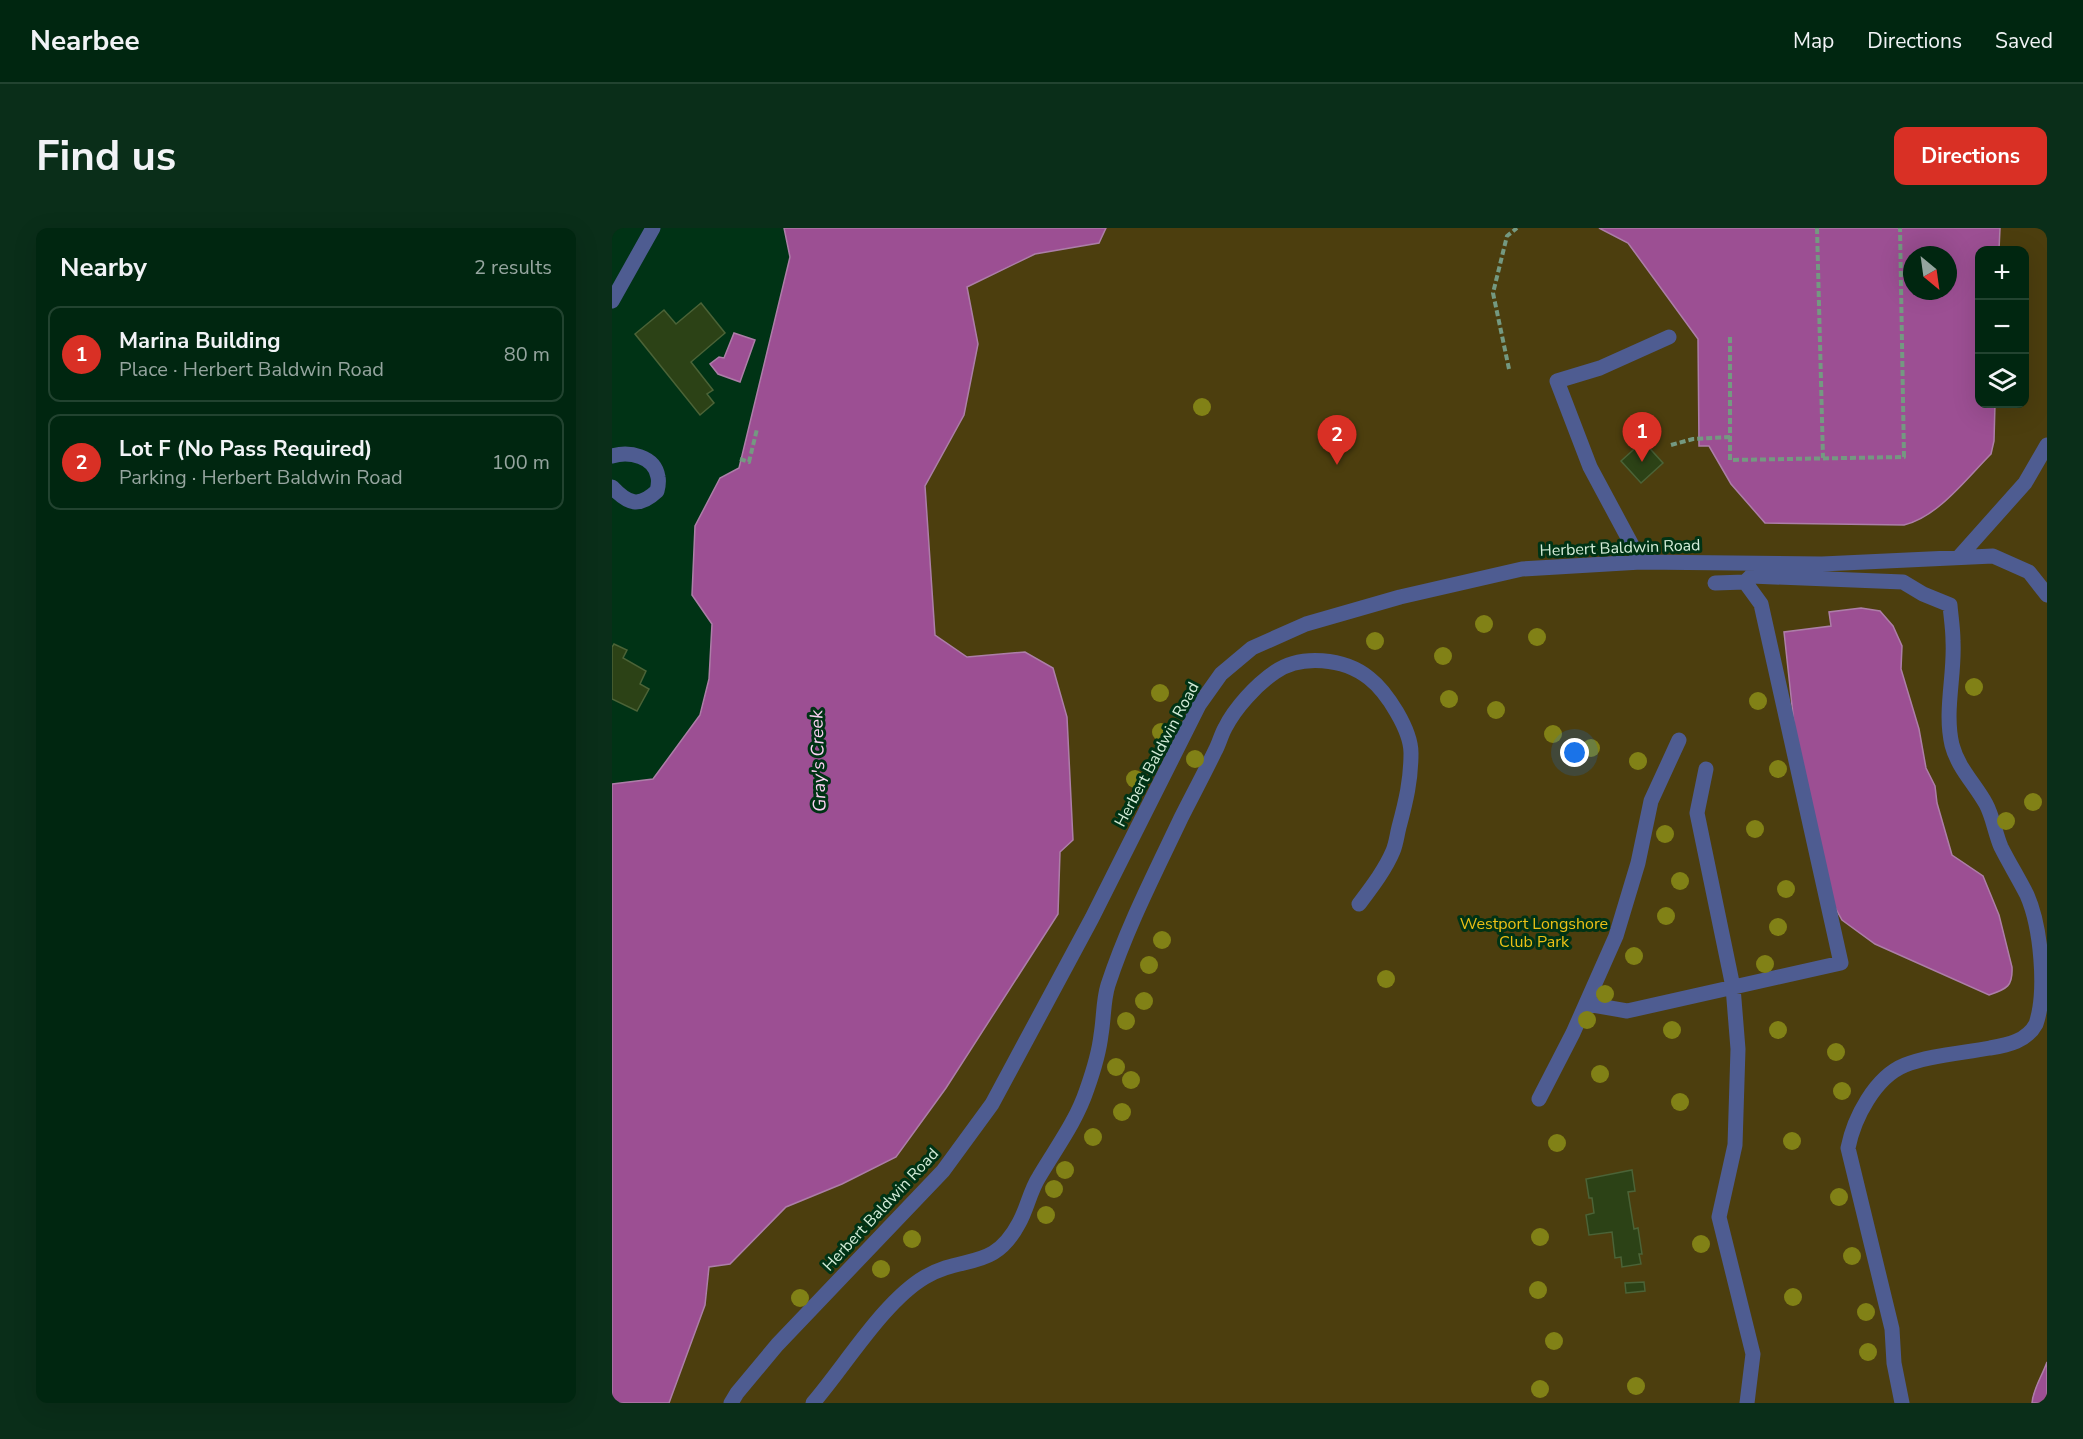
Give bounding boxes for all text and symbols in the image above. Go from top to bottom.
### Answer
text: Nearbee [30,22,140,60]
text: Map [1793,27,1834,55]
text: Directions [1867,27,1962,55]
text: Saved [1995,27,2053,55]
button: Directions [1894,127,2047,185]
text: Find us [36,128,176,185]
north arrow [1903,246,1957,300]
map controls [1975,246,2029,408]
button: + [1975,246,2029,300]
text: Nearby [60,250,147,285]
text: 2 results [474,254,552,281]
button: − [1975,300,2029,354]
text: Marina Building [119,326,281,356]
text: 1 [76,341,88,368]
text: 80 m [504,341,550,368]
button: layers [1975,354,2029,408]
text: Place · Herbert Baldwin Road [119,356,384,383]
pin: 1 [1622,412,1662,462]
pin: 2 [1318,416,1356,465]
text: Lot F (No Pass Required) [119,434,372,464]
text: 2 [76,449,88,476]
text: 100 m [492,449,550,476]
text: Parking · Herbert Baldwin Road [119,464,403,491]
street label: Herbert Baldwin Road [1539,534,1701,562]
street label: Herbert Baldwin Road [1109,678,1204,831]
water label: Gray's Creek [804,709,832,812]
your location [1560,738,1589,767]
park label: Westport Longshore Club Park [1460,913,1608,953]
street label: Herbert Baldwin Road [818,1143,944,1276]

